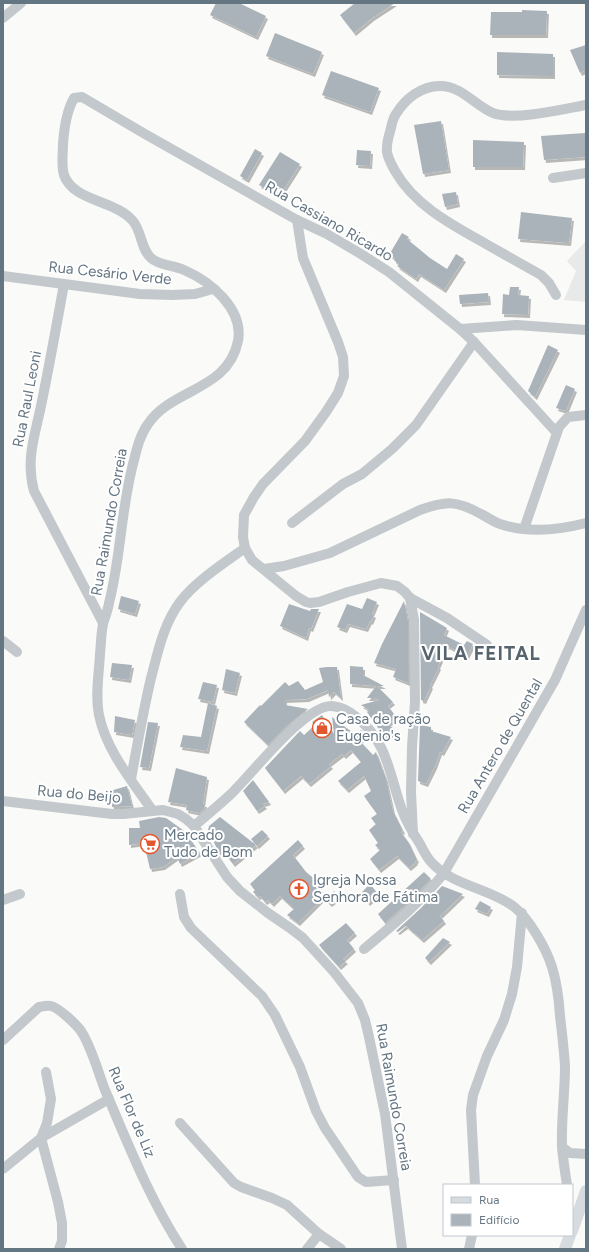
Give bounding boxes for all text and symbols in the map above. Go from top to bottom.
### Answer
street label: Rua Cassiano Ricardo [262,177,396,265]
street label: Rua Cesário Verde [48,258,172,288]
street label: Rua Raul Leoni [9,349,45,449]
street label: Rua Raimundo Correia [87,447,131,597]
district label: VILA FEITAL [421,642,541,665]
street label: Rua Antero de Quental [454,675,546,817]
place label: Casa de ração Eugenio's [336,710,431,745]
shop icon: Casa de ração Eugenio's [311,717,333,739]
street label: Rua do Beijo [36,781,122,807]
place label: Mercado Tudo de Bom [164,826,252,861]
supermarket icon: Mercado Tudo de Bom [139,833,161,855]
place label: Igreja Nossa Senhora de Fátima [313,871,438,906]
church icon: Igreja Nossa Senhora de Fátima [288,878,310,900]
street label: Rua Raimundo Correia [372,1022,416,1172]
street label: Rua Flor de Liz [105,1064,159,1160]
legend [443,1184,573,1236]
text: Rua [479,1193,499,1207]
text: Edifício [479,1213,519,1227]

